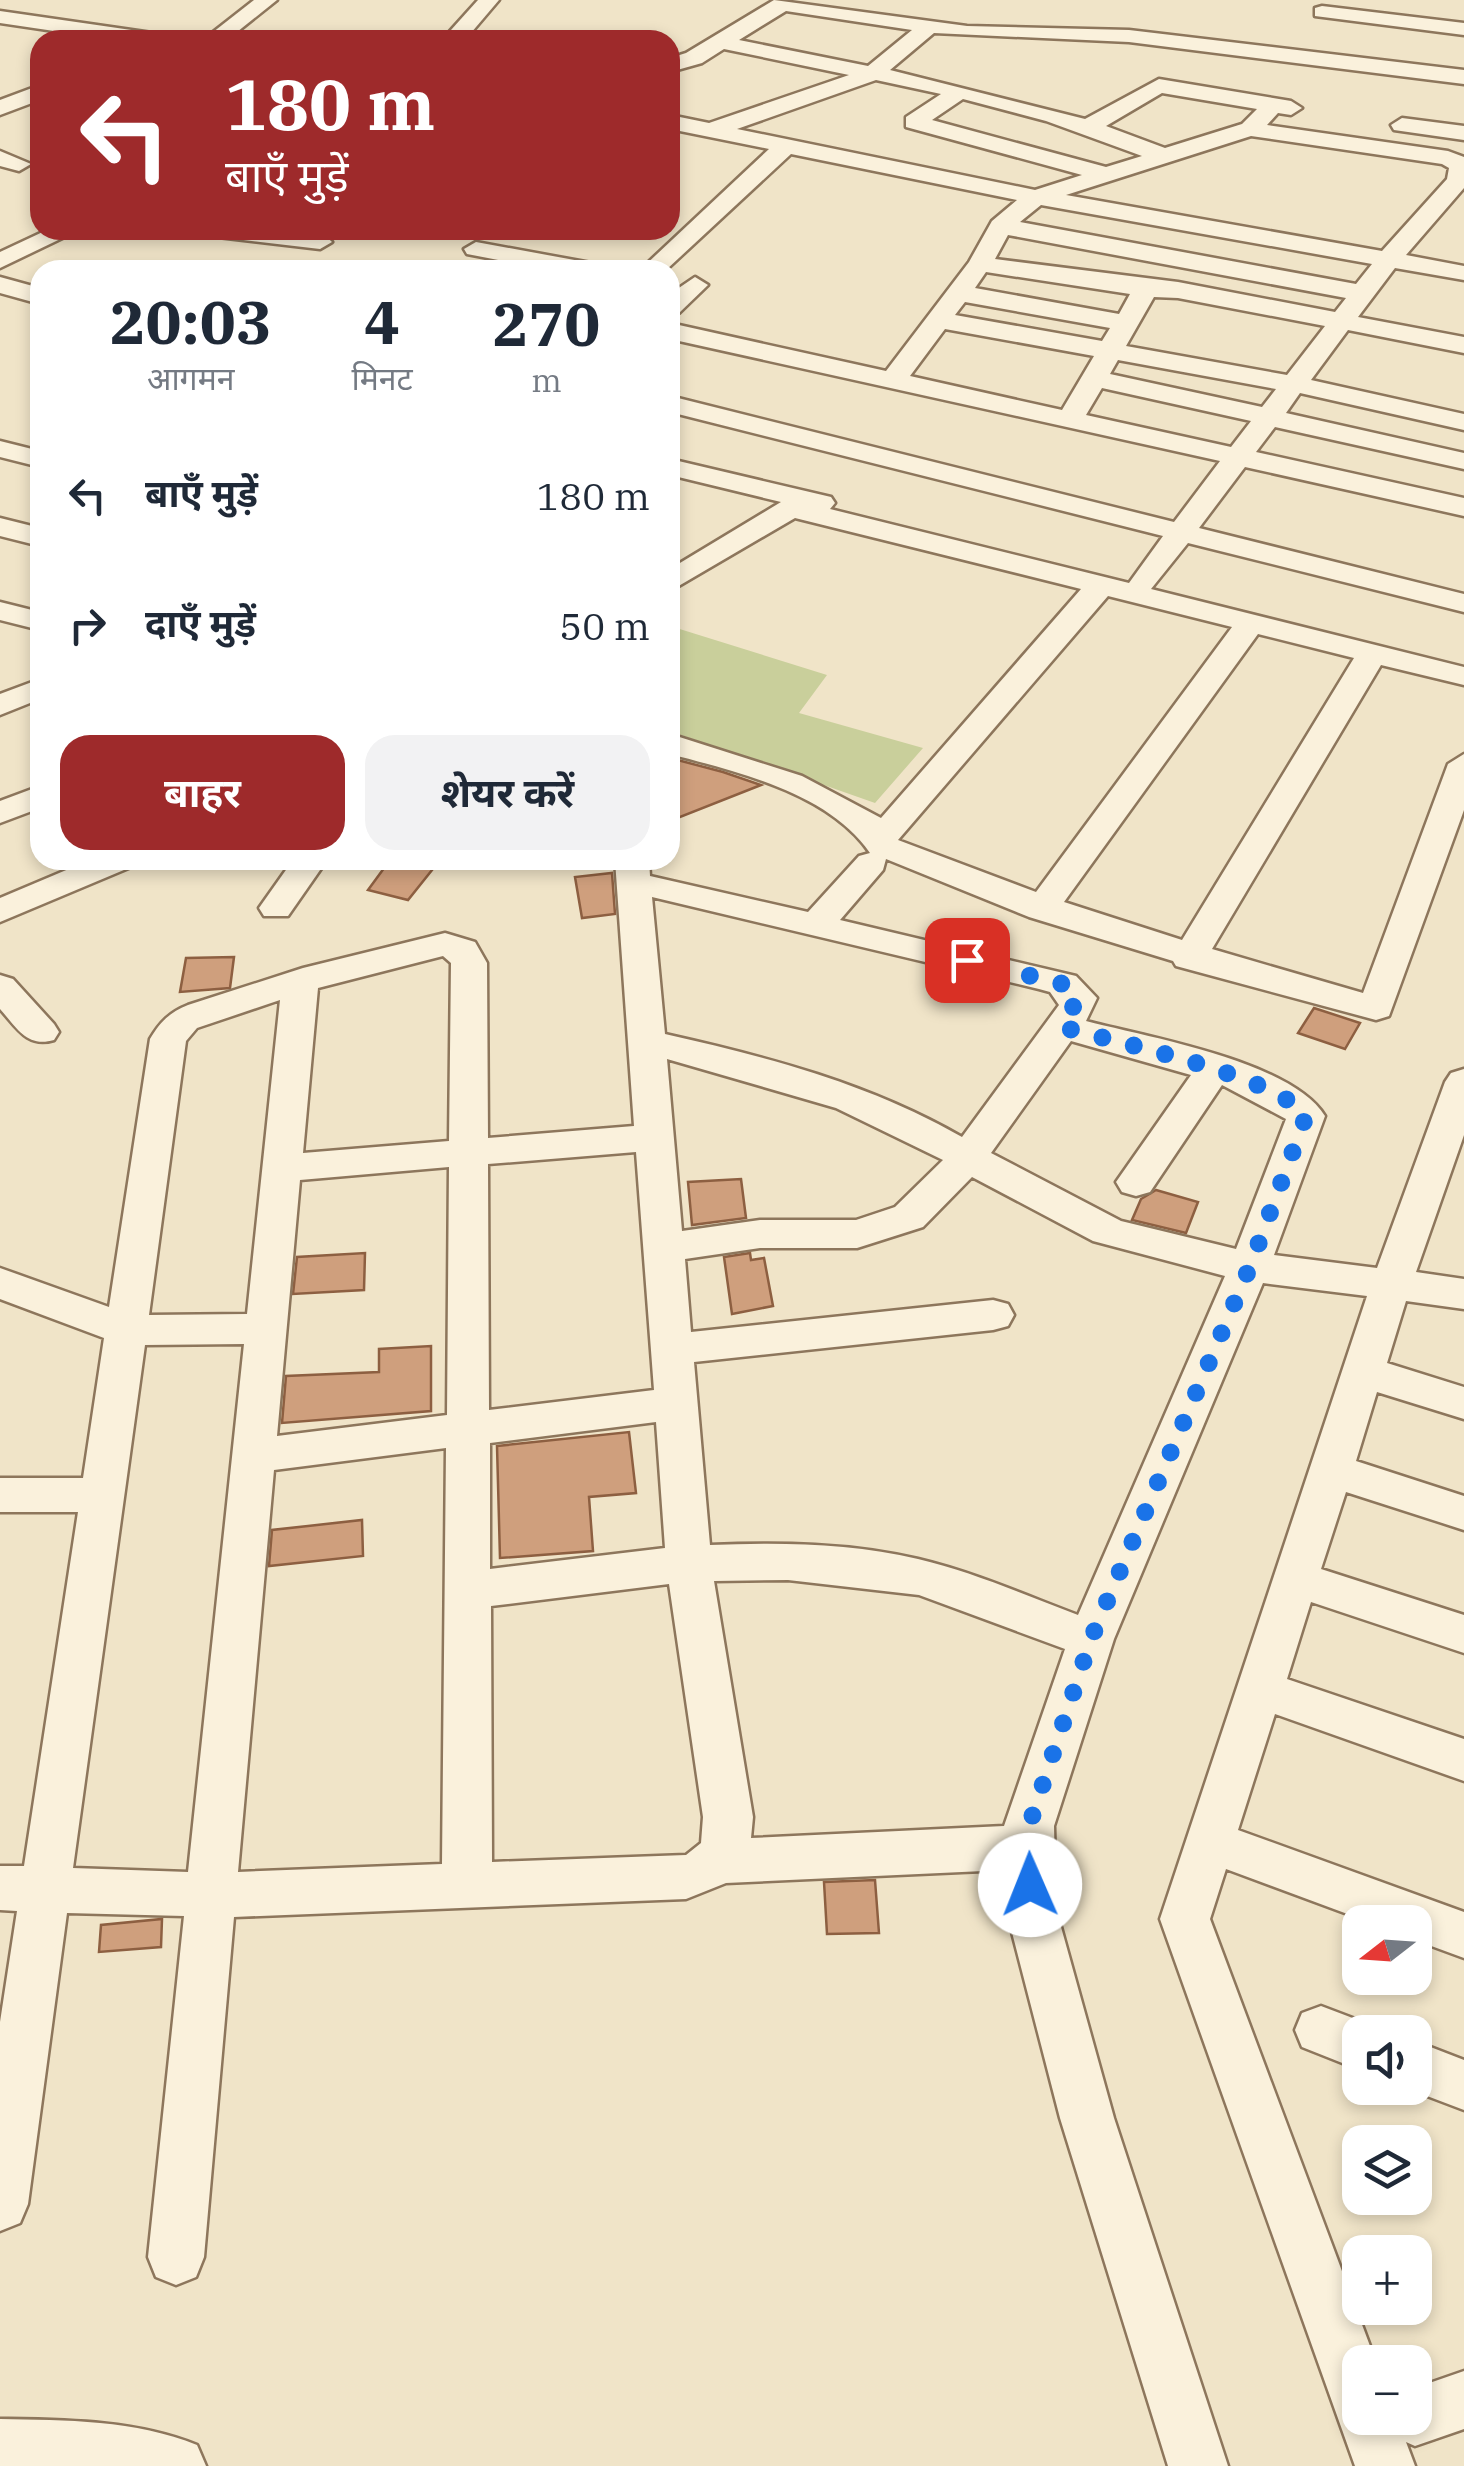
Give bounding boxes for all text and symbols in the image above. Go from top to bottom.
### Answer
text: 180 m [225,58,435,149]
icon: left [60,70,190,200]
text: बाएँ मुड़ें [225,146,349,204]
text: 20:03 [110,282,272,361]
text: 4 [364,282,400,361]
text: 270 [492,284,600,363]
text: आगमन [147,357,235,399]
text: मिनट [351,357,413,399]
text: m [531,359,562,401]
icon: left [60,468,115,523]
text: बाएँ मुड़ें [145,468,258,517]
text: 180 m [537,471,650,520]
icon: right [60,598,115,653]
text: दाएँ मुड़ें [145,598,256,647]
text: 50 m [559,601,650,650]
button: बाहर [60,735,345,850]
button: शेयर करें [365,735,650,850]
pin [925,918,1010,1003]
icon: arrive [940,933,995,988]
position arrow [978,1833,1082,1937]
north arrow [1342,1905,1432,1995]
map controls [1342,1905,1432,2435]
button: sound [1342,2015,1432,2105]
button: layers [1342,2125,1432,2215]
button: + [1342,2235,1432,2325]
button: − [1342,2345,1432,2435]

